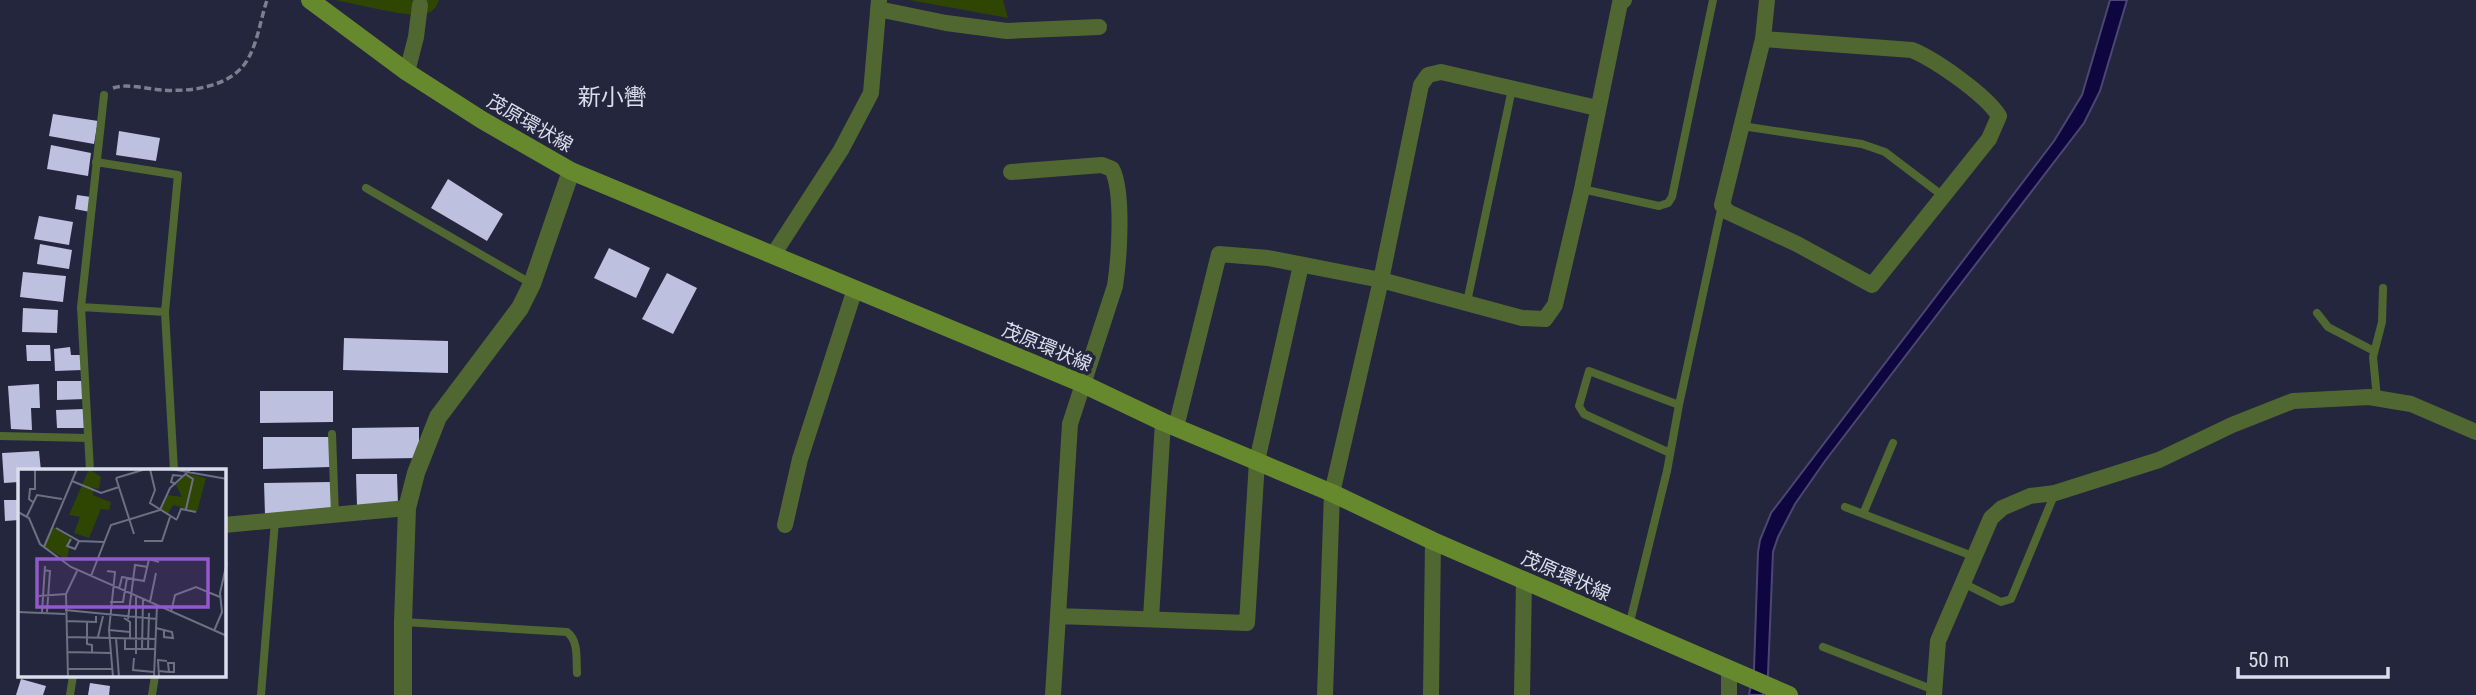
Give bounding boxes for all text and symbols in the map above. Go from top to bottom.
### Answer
district label: 新小轡 [578,84,647,111]
street label: 茂原環状線 [483,89,577,157]
street label: 茂原環状線 [999,318,1095,376]
inset map [18,469,226,678]
street label: 茂原環状線 [1518,546,1614,606]
scale bar [2238,636,2388,680]
text: 50 m [2248,648,2289,672]

